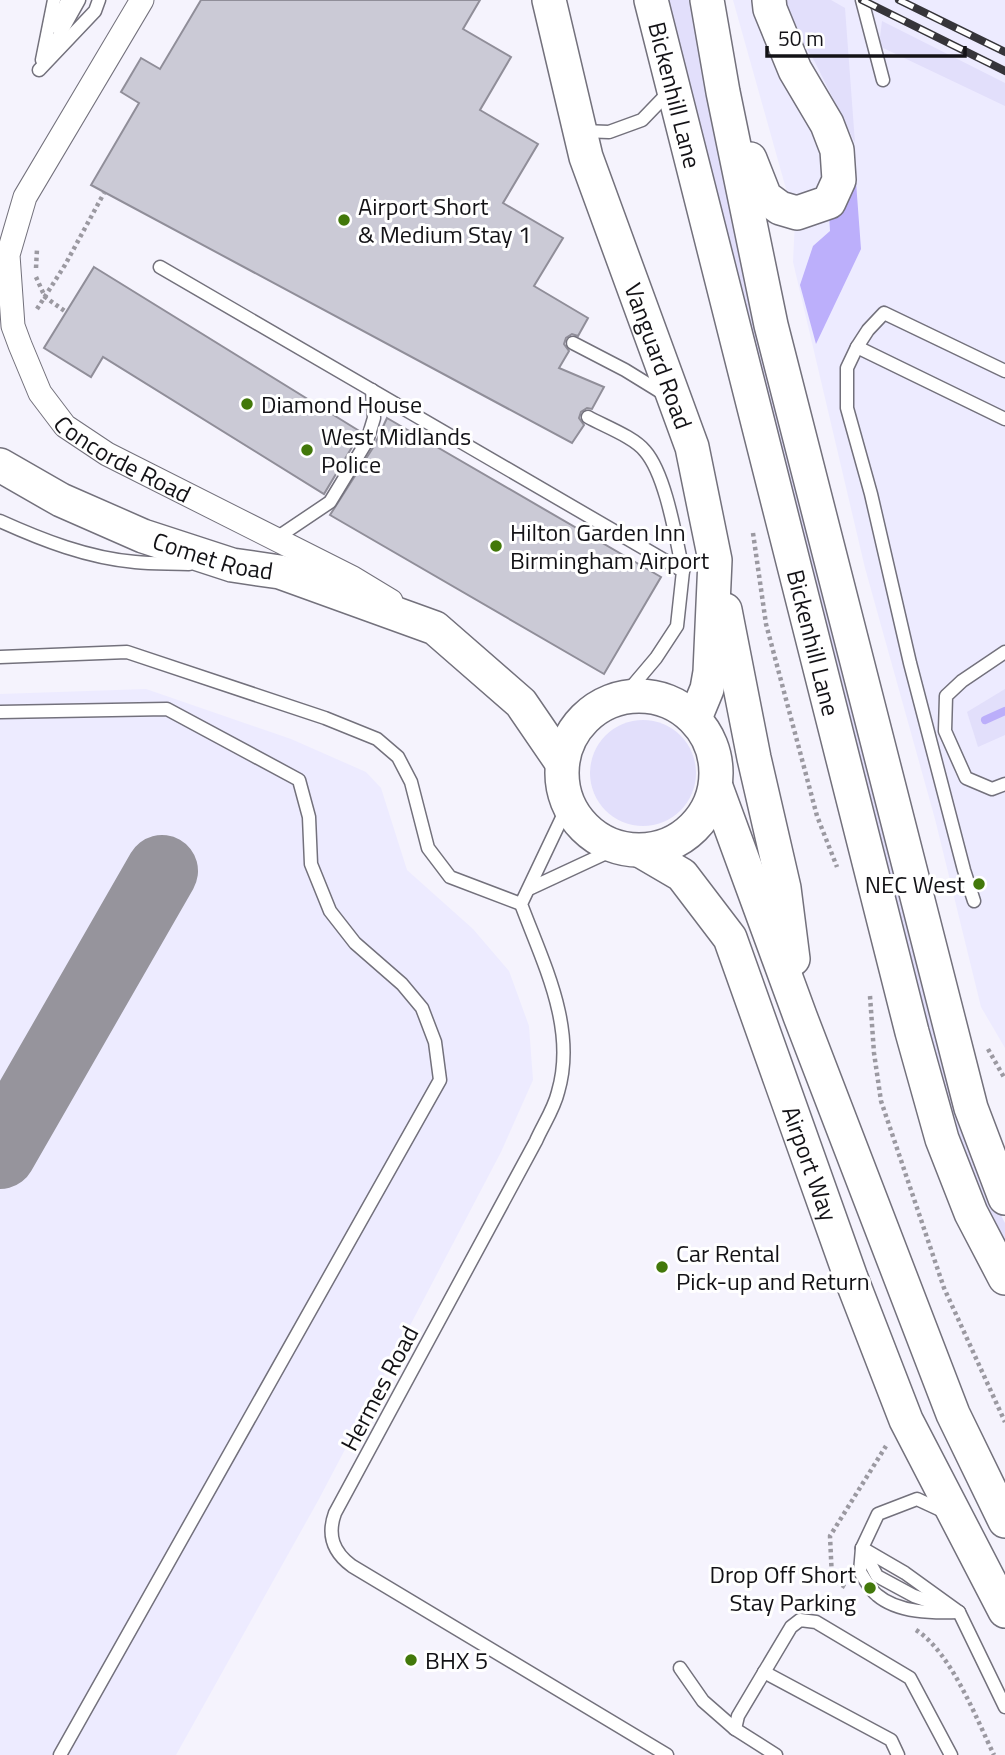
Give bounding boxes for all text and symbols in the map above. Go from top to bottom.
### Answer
scale bar [767,14,965,58]
street label: Bickenhill Lane [639,18,711,172]
text: 50 m [778,22,824,54]
place label: Airport Short & Medium Stay 1 [358,188,531,252]
marker: Airport Short & Medium Stay 1 [336,212,352,228]
street label: Vanguard Road [615,278,702,434]
place label: Diamond House [261,386,422,422]
marker: Diamond House [239,396,255,412]
street label: Concorde Road [45,408,197,511]
place label: West Midlands Police [321,418,471,482]
marker: West Midlands Police [299,442,315,458]
place label: Hilton Garden Inn Birmingham Airport [510,514,710,578]
street label: Comet Road [148,522,275,589]
marker: Hilton Garden Inn Birmingham Airport [488,538,504,554]
street label: Bickenhill Lane [778,566,849,720]
place label: NEC West [865,866,966,902]
marker: NEC West [971,876,987,892]
street label: Airport Way [773,1101,847,1226]
place label: Car Rental Pick-up and Return [676,1235,870,1299]
marker: Car Rental Pick-up and Return [654,1259,670,1275]
street label: Hermes Road [331,1319,427,1457]
place label: Drop Off Short Stay Parking [710,1556,857,1620]
marker: Drop Off Short Stay Parking [862,1580,878,1596]
place label: BHX 5 [425,1642,488,1678]
marker: BHX 5 [403,1652,419,1668]

